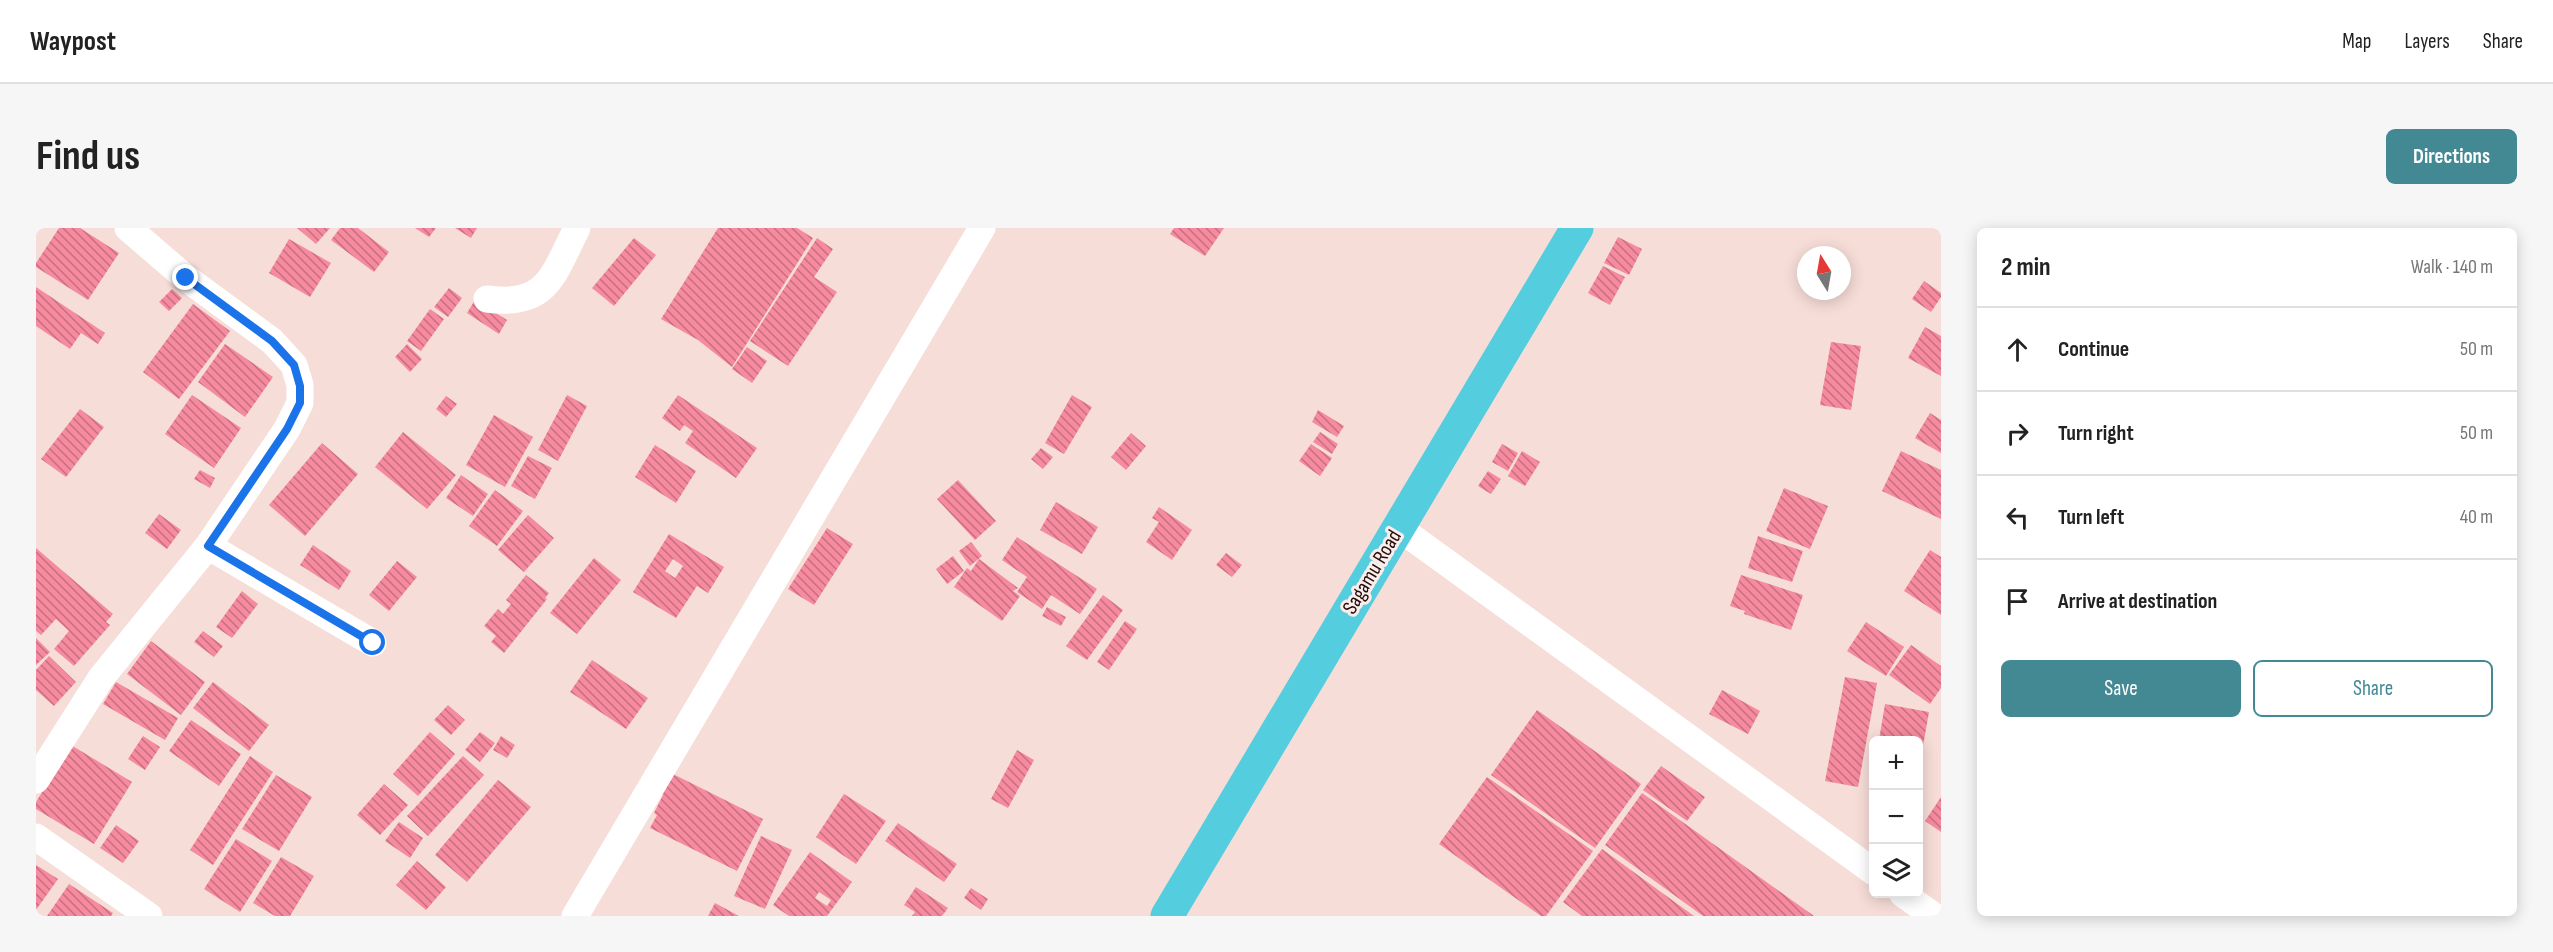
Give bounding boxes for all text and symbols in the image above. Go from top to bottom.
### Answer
text: Waypost [30,25,116,58]
text: Map [2342,29,2371,54]
text: Layers [2404,29,2450,54]
text: Share [2483,29,2523,54]
button: Directions [2386,129,2517,184]
text: Find us [36,131,140,182]
north arrow [1797,246,1851,300]
text: 2 min [2001,252,2051,283]
text: Walk · 140 m [2411,255,2493,279]
route end [172,264,198,290]
icon: ahead [2001,333,2034,366]
text: Continue [2058,336,2129,363]
text: 50 m [2460,337,2493,361]
icon: right [2001,417,2034,450]
text: Turn right [2058,420,2134,447]
text: 50 m [2460,421,2493,445]
icon: left [2001,501,2034,534]
text: Turn left [2058,504,2124,531]
text: 40 m [2460,505,2493,529]
street label: Sagamu Road [1337,525,1407,619]
icon: arrive [2001,585,2034,618]
text: Arrive at destination [2058,588,2217,615]
route start [359,629,385,655]
button: Save [2001,660,2241,717]
button: Share [2253,660,2493,717]
map controls [1869,736,1923,898]
button: + [1869,736,1923,790]
button: − [1869,790,1923,844]
button: layers [1869,844,1923,898]

